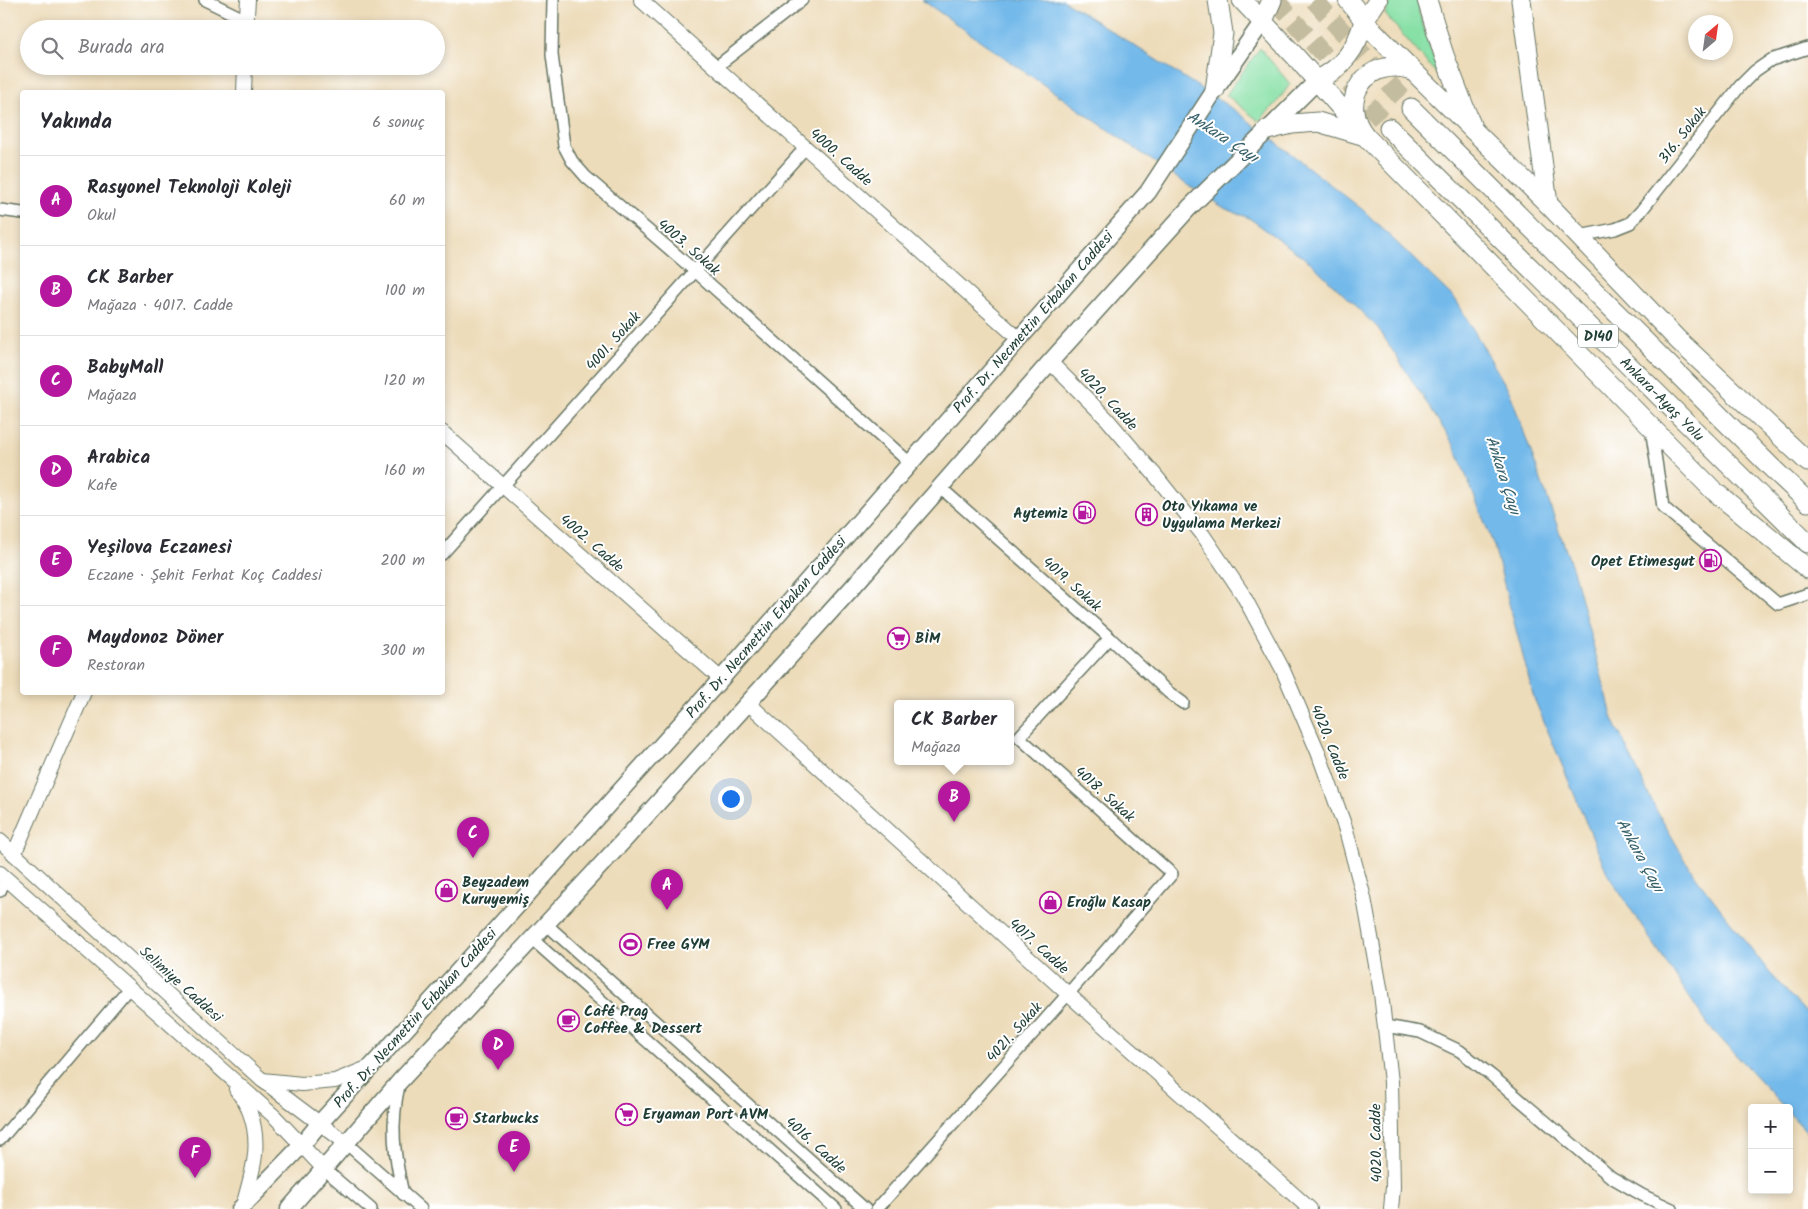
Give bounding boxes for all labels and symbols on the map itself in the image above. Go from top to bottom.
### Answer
north arrow [1688,15,1733,60]
street label: 316. Sokak [1653,101,1713,169]
water label: Ankara Çayı [1181,105,1265,171]
street label: 4000. Cadde [803,123,878,193]
street label: 4003. Sokak [651,213,726,283]
street label: Prof. Dr. Necmettin Erbakan Caddesi [948,225,1121,419]
street label: 4001. Sokak [580,306,648,377]
road number: D140 [1578,324,1618,348]
street label: Ankara-Ayaş Yolu [1613,352,1709,448]
street label: 4020. Cadde [1071,363,1143,437]
water label: Ankara Çayı [1478,433,1528,520]
place label: Oto Yıkama ve Uygulama Merkezi [1162,495,1282,536]
fuel station icon: Aytemiz [1072,501,1096,525]
place label: Aytemiz [1013,502,1068,526]
building icon: Oto Yıkama ve Uygulama Merkezi [1134,503,1158,527]
street label: 4002. Cadde [554,509,629,579]
street label: Prof. Dr. Necmettin Erbakan Caddesi [681,530,854,724]
fuel station icon: Opet Etimesgut [1699,549,1723,573]
place label: Opet Etimesgut [1591,550,1695,574]
street label: 4019. Sokak [1036,551,1107,619]
supermarket icon: BİM [887,626,911,650]
place label: BİM [915,627,941,651]
street label: 4020. Cadde [1303,701,1355,784]
street label: 4018. Sokak [1068,761,1141,829]
pin: B [938,781,970,822]
your location [718,786,744,812]
water label: Ankara Çayı [1609,814,1671,899]
pin: C [457,817,489,858]
pin: A [651,869,683,910]
place label: Beyzadem Kuruyemiş [462,871,529,912]
shop icon: Beyzadem Kuruyemiş [434,879,458,903]
shop icon: Eroğlu Kasap [1039,890,1063,914]
place label: Eroğlu Kasap [1067,891,1151,915]
street label: 4017. Cadde [1003,913,1074,981]
street label: Prof. Dr. Necmettin Erbakan Caddesi [330,925,500,1111]
sports icon: Free GYM [619,932,643,956]
place label: Free GYM [647,933,710,957]
street label: Selimiye Caddesi [133,941,228,1030]
street label: 4021. Sokak [981,996,1049,1068]
place label: Café Prag Coffee & Dessert [584,1000,702,1041]
cafe icon: Café Prag Coffee & Dessert [556,1008,580,1032]
pin: D [482,1029,514,1070]
supermarket icon: Eryaman Port AVM [615,1102,639,1126]
place label: Eryaman Port AVM [643,1103,769,1127]
street label: 4020. Cadde [1364,1103,1390,1183]
cafe icon: Starbucks [445,1106,469,1130]
place label: Starbucks [473,1107,539,1131]
street label: 4016. Cadde [779,1111,852,1180]
pin: E [498,1131,530,1172]
pin: F [179,1137,211,1178]

